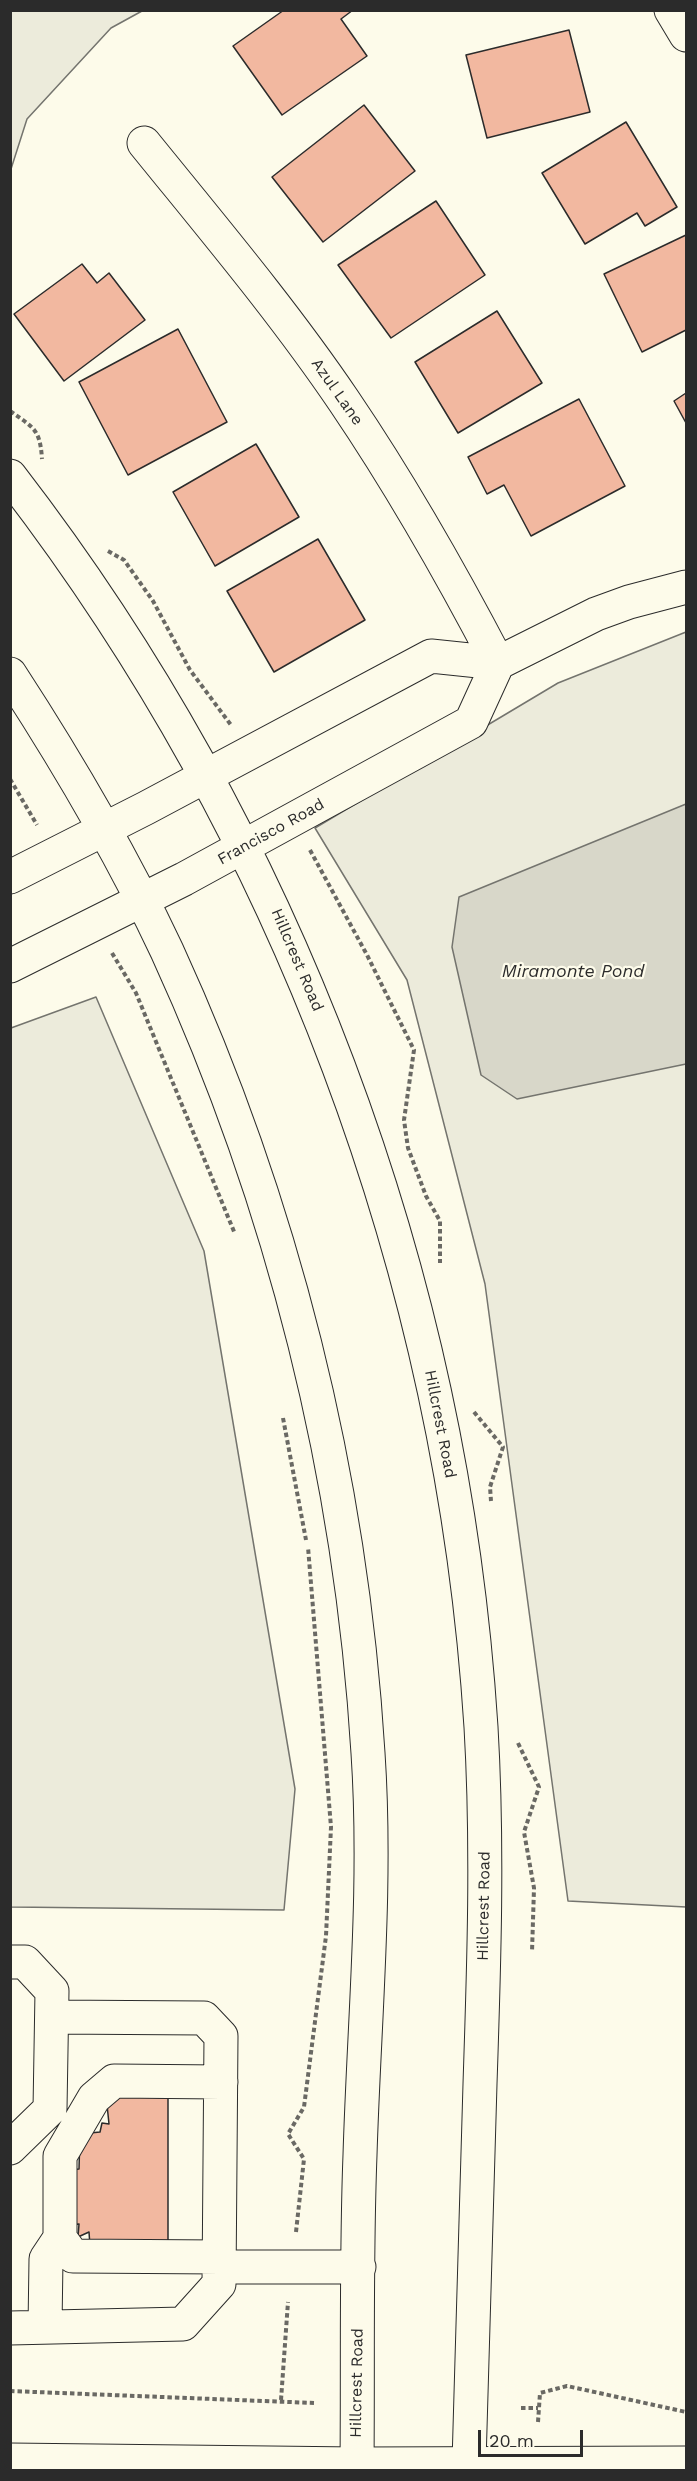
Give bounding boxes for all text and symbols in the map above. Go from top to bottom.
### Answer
street label: Azul Lane [307,355,367,429]
street label: Francisco Road [214,795,328,869]
street label: Hillcrest Road [267,906,327,1014]
water label: Miramonte Pond [502,961,644,983]
street label: Hillcrest Road [420,1368,460,1480]
street label: Hillcrest Road [473,1851,495,1961]
street label: Hillcrest Road [346,2328,368,2438]
scale bar [481,2418,586,2456]
text: 20 m [489,2430,534,2451]

